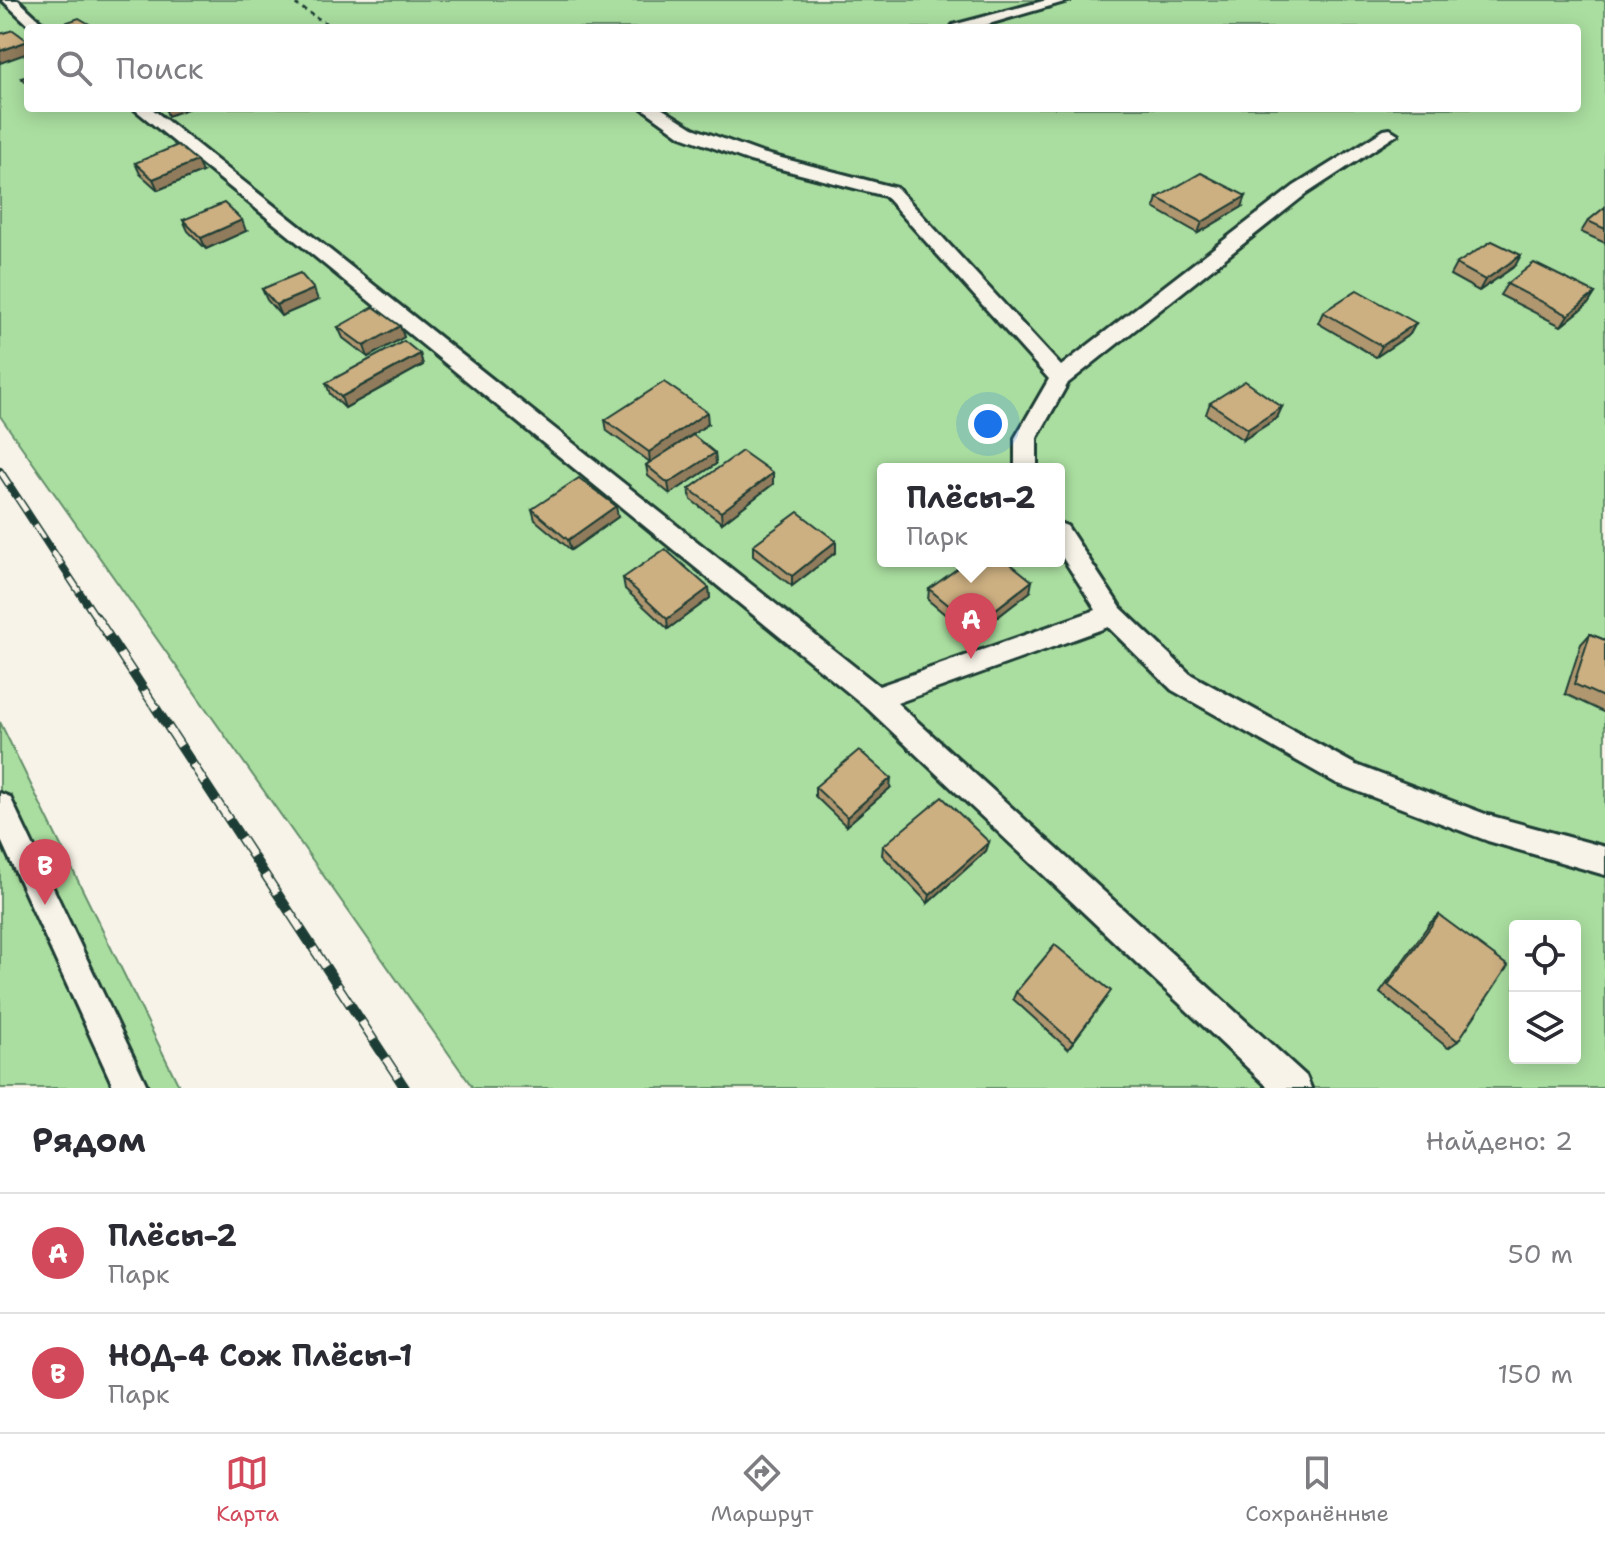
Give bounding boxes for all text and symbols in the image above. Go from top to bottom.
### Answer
search box [24,24,1581,112]
icon: search [52,46,96,90]
text: Поиск [116,48,204,89]
your location [968,404,1008,444]
popup [877,463,1065,567]
text: Плёсы-2 [906,477,1036,518]
text: Парк [906,518,968,553]
pin: A [945,593,997,659]
pin: B [19,839,71,905]
map controls [1509,920,1581,1064]
button: locate [1509,920,1581,992]
button: layers [1509,992,1581,1064]
text: Рядом [32,1117,146,1163]
text: Найдено: 2 [1426,1123,1573,1158]
text: Плёсы-2 [108,1215,237,1256]
text: A [48,1236,68,1271]
text: 50 m [1508,1236,1573,1271]
text: Парк [108,1256,170,1291]
text: НОД-4 Сож Плёсы-1 [108,1335,413,1376]
text: B [50,1356,66,1391]
text: 150 m [1497,1356,1573,1391]
text: Парк [108,1376,170,1411]
tab: Карта [216,1451,279,1528]
tab: Маршрут [711,1451,813,1528]
tab: Сохранённые [1245,1451,1389,1528]

